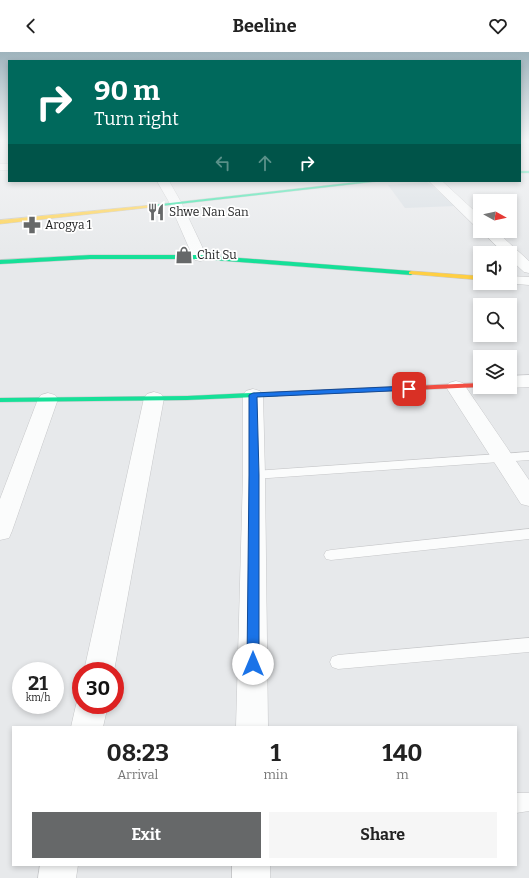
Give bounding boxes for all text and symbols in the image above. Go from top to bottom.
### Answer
icon: back [20,15,42,37]
text: Beeline [232,15,297,37]
icon: heart [487,15,509,37]
text: 90 m [94,74,160,107]
icon: right [28,76,80,128]
text: Turn right [94,108,179,130]
icon: left [212,152,234,174]
icon: ahead [254,152,276,174]
icon: right [296,152,318,174]
north arrow [473,194,517,238]
map controls [473,194,517,394]
restaurant icon: Shwe Nan San [146,202,166,222]
place label: Shwe Nan San [169,205,249,219]
pharmacy icon: Arogya 1 [22,215,42,235]
place label: Arogya 1 [45,218,92,232]
shop icon: Chit Su [174,245,194,265]
button: sound [473,246,517,290]
place label: Chit Su [197,248,237,262]
button: search [473,298,517,342]
button: layers [473,350,517,394]
pin [392,372,426,406]
icon: arrive [398,378,420,400]
position arrow [232,643,274,685]
speed limit sign: 30 [72,662,124,714]
text: 21 [28,671,48,695]
text: km/h [26,692,50,704]
text: 08:23 [106,739,169,767]
text: 1 [271,739,281,767]
text: 140 [382,739,423,767]
text: Arrival [117,767,158,782]
text: min [263,767,288,782]
text: m [396,767,409,782]
button: Exit [32,812,261,858]
button: Share [269,812,497,858]

